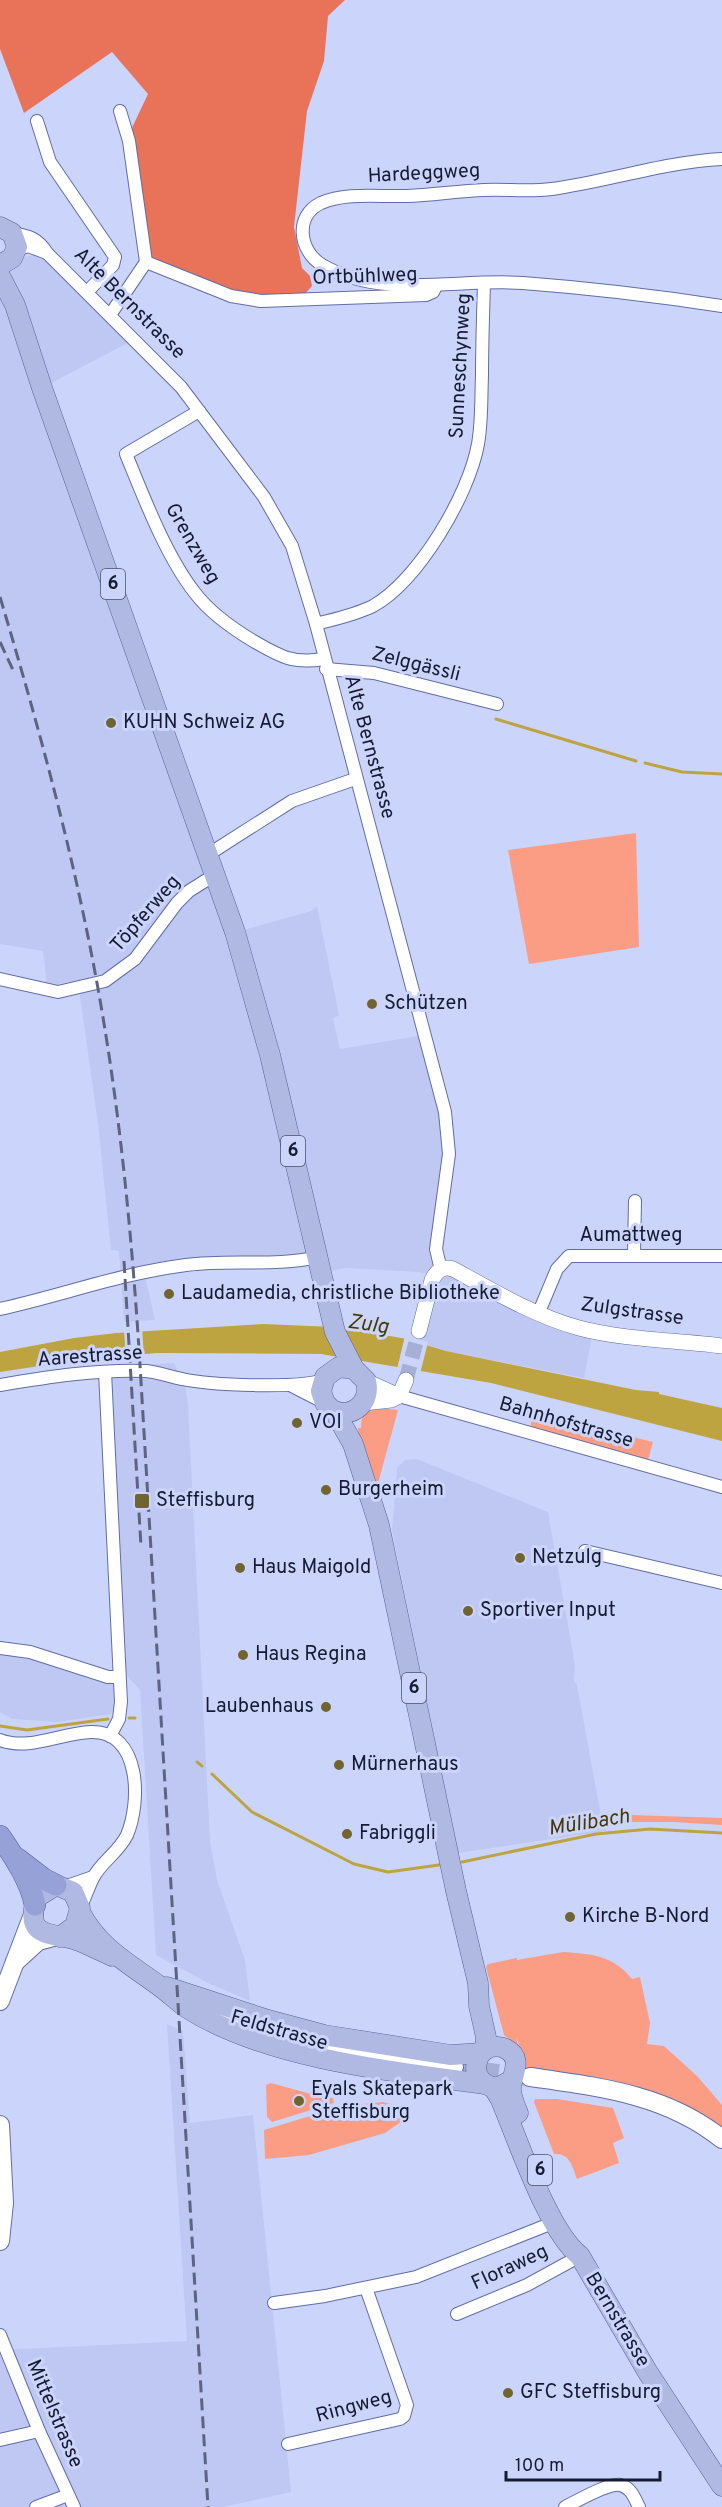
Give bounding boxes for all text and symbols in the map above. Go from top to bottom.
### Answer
street label: Hardeggweg [367,158,481,190]
street label: Alte Bernstrasse [67,242,191,366]
street label: Ortbühlweg [312,262,418,292]
street label: Sunneschynweg [444,293,478,439]
street label: Grenzweg [158,499,226,589]
road number: 6 [101,569,125,599]
street label: Zelggässli [369,641,463,689]
street label: Alte Bernstrasse [337,672,401,822]
place label: KUHN Schweiz AG [123,710,285,736]
marker: KUHN Schweiz AG [104,716,118,730]
street label: Töpferweg [105,870,187,958]
place label: Schützen [384,991,468,1017]
marker: Schützen [365,997,379,1011]
road number: 6 [281,1136,305,1166]
street label: Aumattweg [579,1223,683,1249]
place label: Laudamedia, christliche Bibliotheke [181,1281,500,1307]
marker: Laudamedia, christliche Bibliotheke [162,1287,176,1301]
street label: Zulgstrasse [579,1292,685,1332]
water label: Zulg [346,1309,391,1341]
street label: Aarestrasse [37,1340,143,1374]
street label: Bahnhofstrasse [496,1391,636,1455]
place label: VOI [309,1410,342,1436]
marker: VOI [290,1416,304,1430]
place label: Burgerheim [338,1477,444,1503]
marker: Burgerheim [319,1483,333,1497]
place label: Steffisburg [156,1488,255,1514]
marker: Steffisburg [133,1492,151,1510]
place label: Netzulg [532,1545,602,1571]
marker: Netzulg [513,1551,527,1565]
place label: Haus Maigold [252,1555,371,1581]
marker: Haus Maigold [233,1561,247,1575]
place label: Sportiver Input [480,1598,616,1624]
marker: Sportiver Input [461,1604,475,1618]
place label: Haus Regina [255,1642,366,1668]
marker: Haus Regina [236,1648,250,1662]
road number: 6 [402,1673,426,1703]
place label: Laubenhaus [205,1694,314,1720]
marker: Laubenhaus [319,1700,333,1714]
place label: Mürnerhaus [351,1752,459,1778]
marker: Mürnerhaus [332,1758,346,1772]
water label: Mülibach [546,1803,632,1843]
place label: Fabriggli [359,1821,436,1847]
marker: Fabriggli [340,1827,354,1841]
place label: Kirche B-Nord [582,1904,709,1930]
marker: Kirche B-Nord [563,1910,577,1924]
street label: Feldstrasse [227,2005,331,2057]
place label: Eyals Skatepark Steffisburg [311,2077,453,2126]
marker: Eyals Skatepark Steffisburg [292,2094,306,2108]
road number: 6 [528,2155,552,2185]
street label: Floraweg [467,2239,553,2297]
street label: Bernstrasse [578,2268,656,2372]
street label: Mittelstrasse [20,2356,88,2472]
place label: GFC Steffisburg [520,2380,661,2406]
street label: Ringweg [313,2384,395,2430]
marker: GFC Steffisburg [501,2386,515,2400]
scale bar [506,2444,660,2482]
text: 100 m [515,2455,564,2478]

